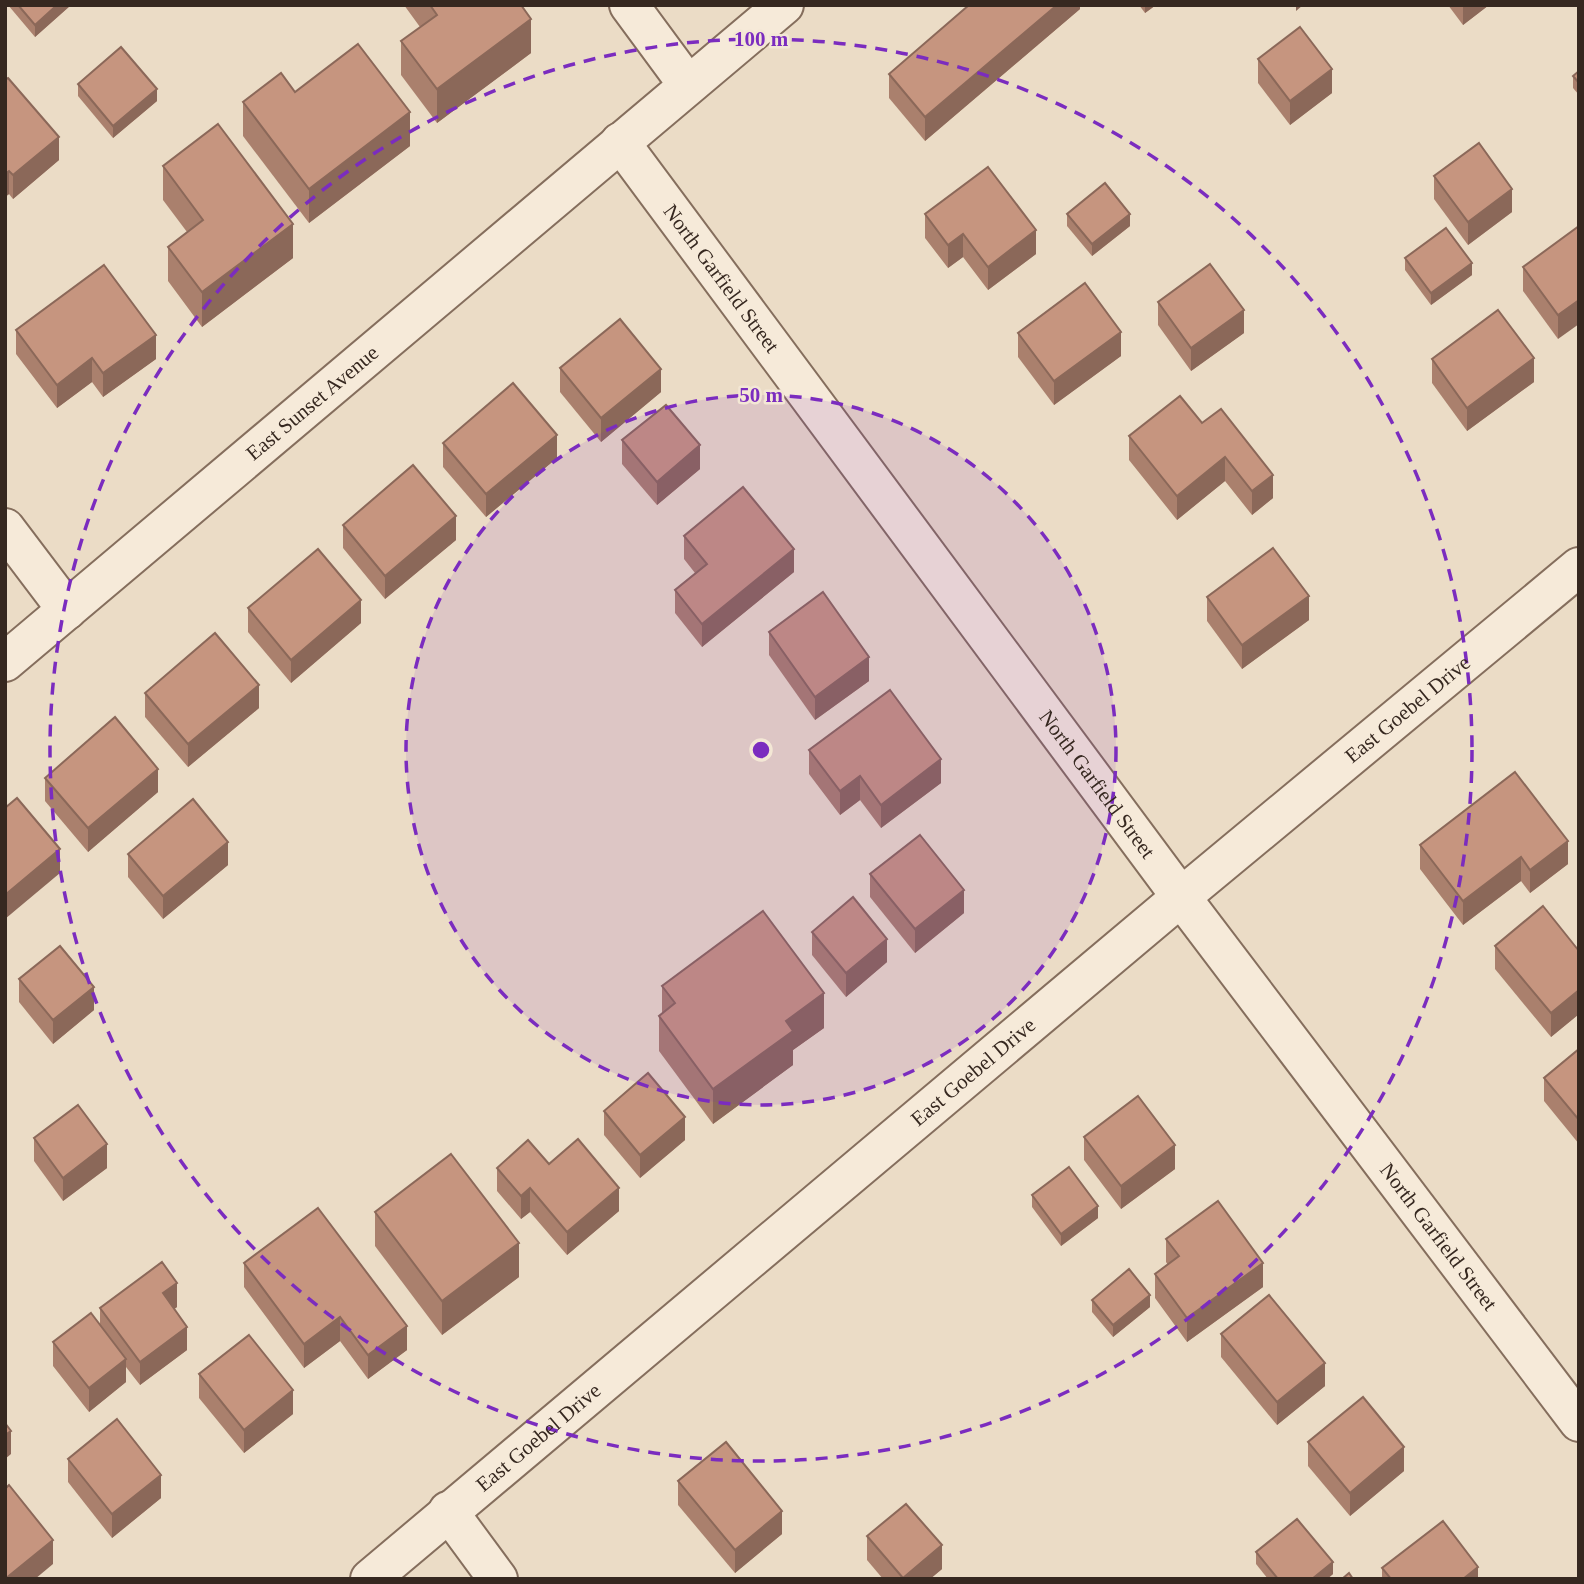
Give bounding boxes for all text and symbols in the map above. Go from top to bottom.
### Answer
text: 100 m [734,27,789,51]
street label: North Garfield Street [659,200,784,357]
street label: East Sunset Avenue [241,340,383,465]
text: 50 m [739,383,783,407]
street label: East Goebel Drive [1340,650,1475,768]
street label: North Garfield Street [1034,705,1160,863]
centre of rings [749,738,773,762]
street label: East Goebel Drive [906,1013,1040,1131]
street label: North Garfield Street [1375,1158,1502,1315]
street label: East Goebel Drive [471,1378,605,1497]

